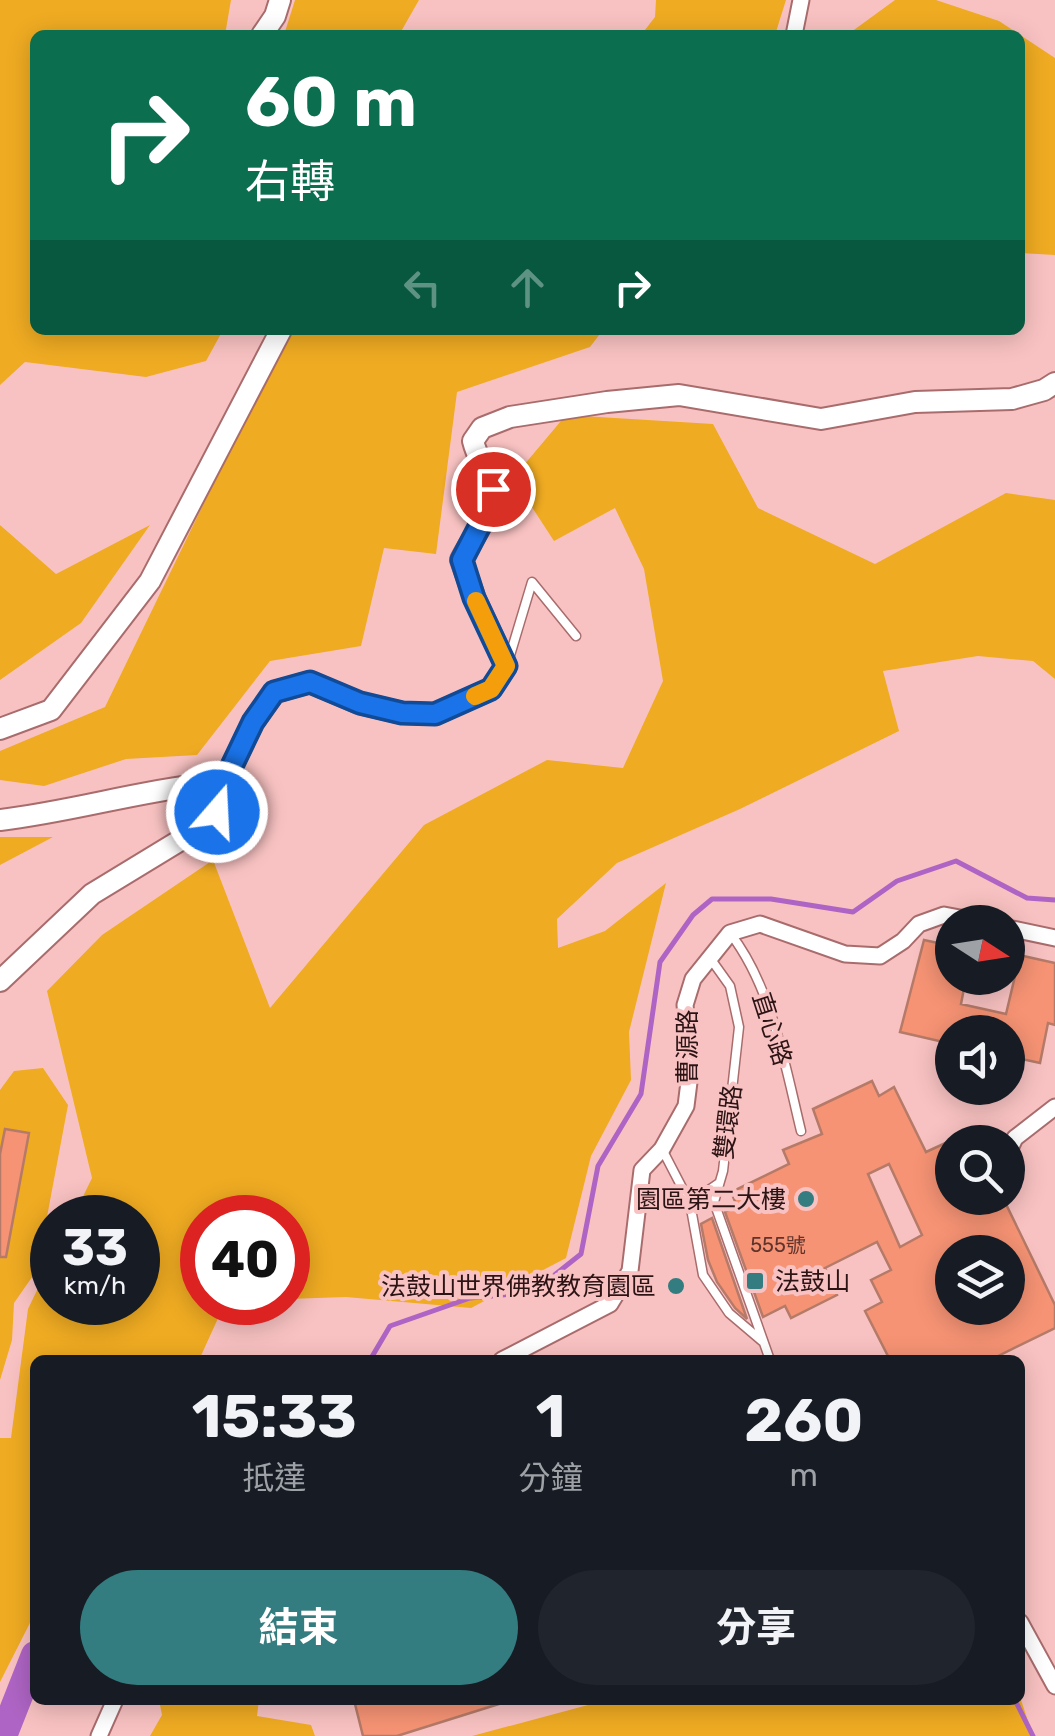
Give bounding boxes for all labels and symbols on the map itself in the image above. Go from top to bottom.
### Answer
pin [451,447,536,532]
position arrow [165,760,269,864]
north arrow [935,905,1025,995]
street label: 直心路 [747,989,797,1069]
street label: 曹源路 [673,1009,702,1085]
street label: 雙環路 [709,1083,747,1161]
place label: 園區第二大樓 [636,1185,786,1214]
marker: 園區第二大樓 [795,1188,817,1210]
speed limit sign: 40 [180,1195,310,1325]
house number: 555號 [750,1233,806,1257]
place label: 法鼓山 [775,1267,850,1296]
marker: 法鼓山 [744,1270,766,1292]
place label: 法鼓山世界佛教教育園區 [381,1272,656,1301]
marker: 法鼓山世界佛教教育園區 [665,1275,687,1297]

